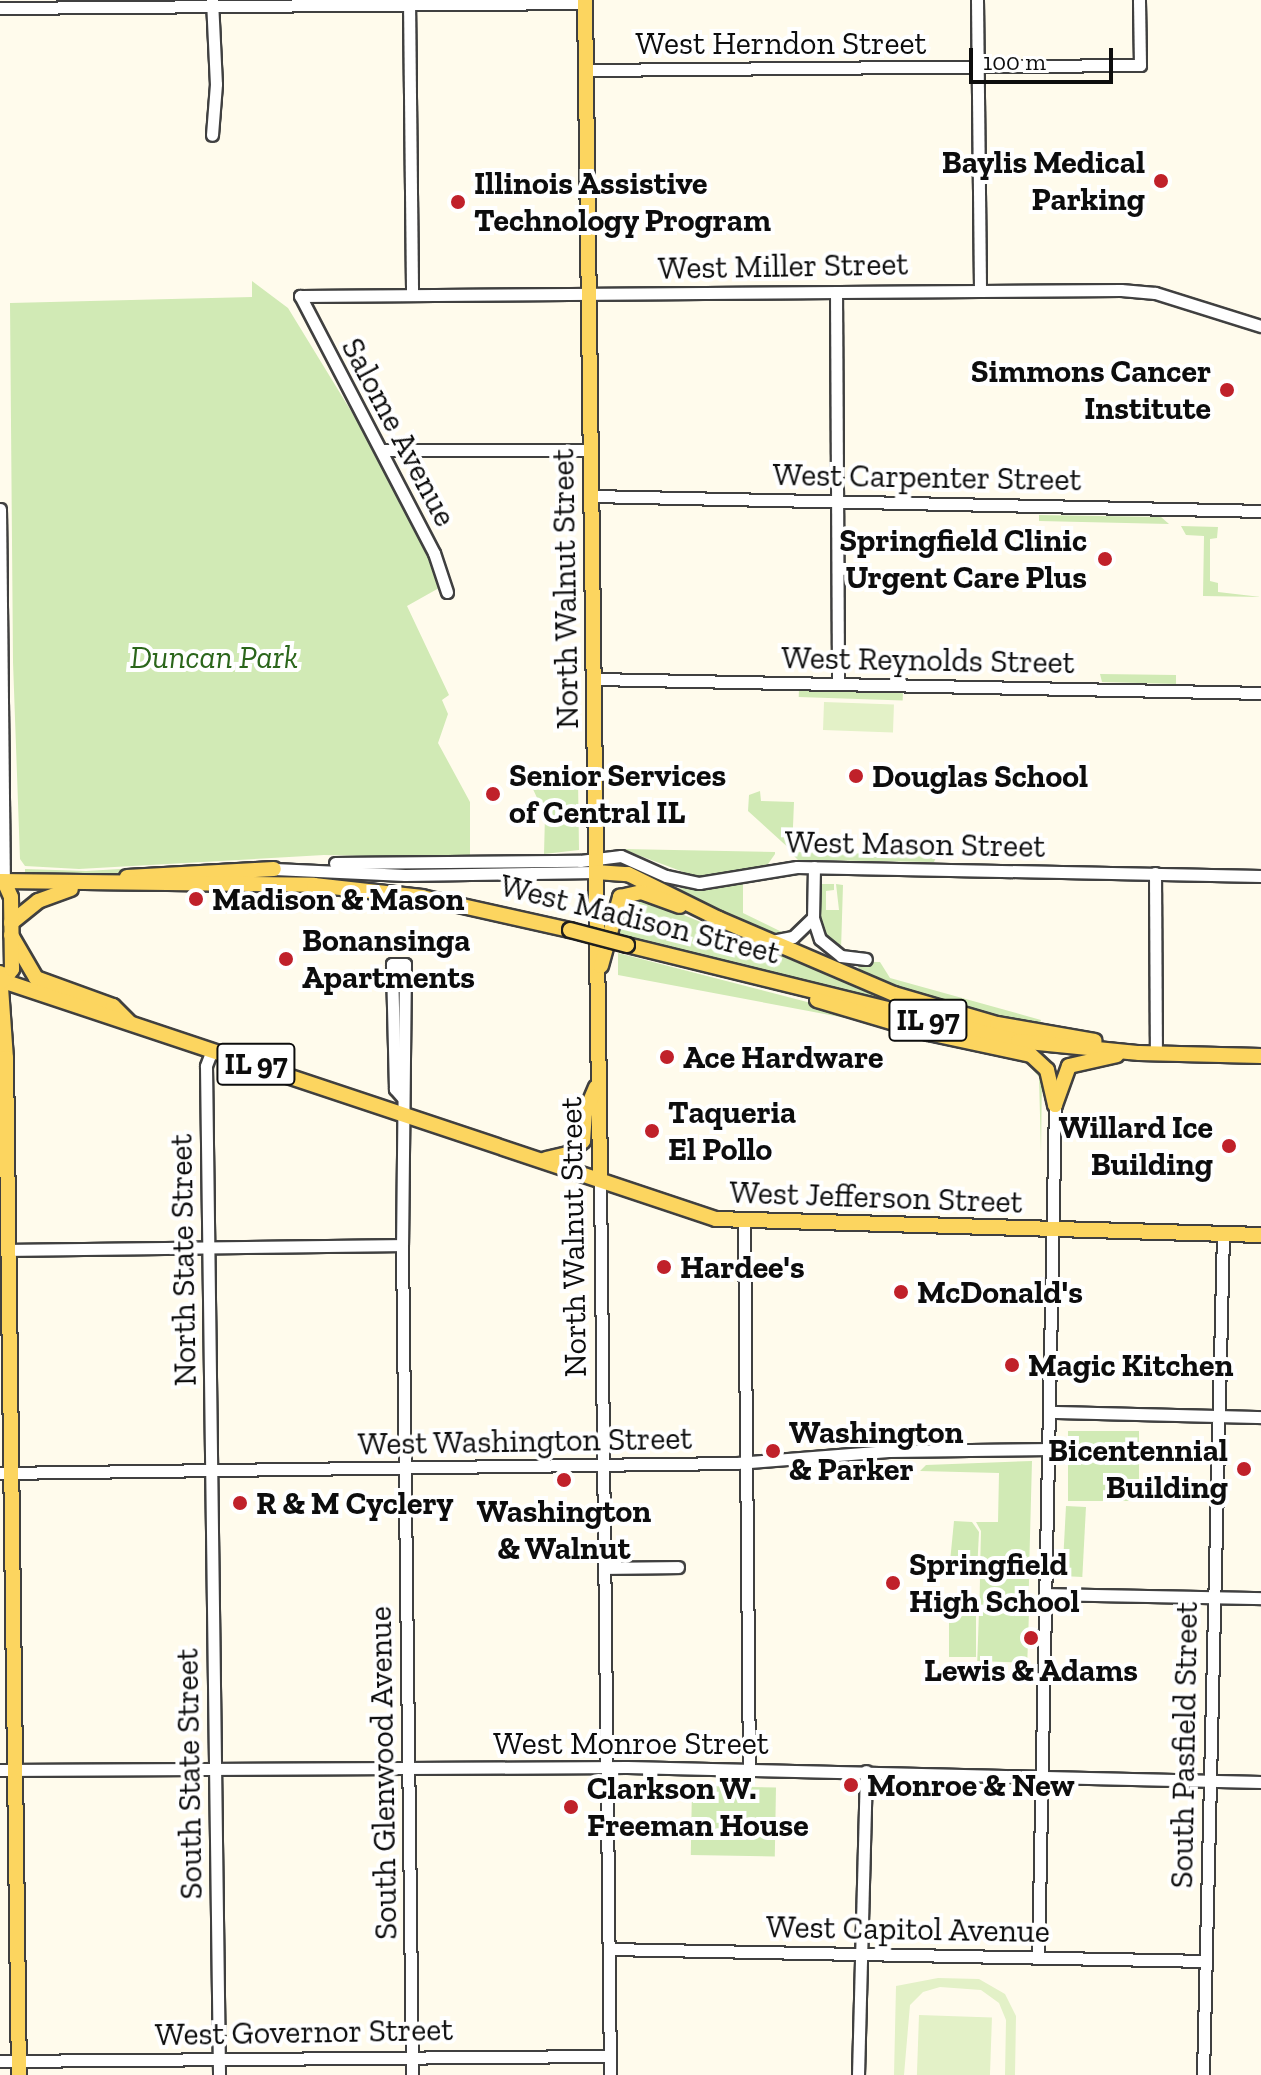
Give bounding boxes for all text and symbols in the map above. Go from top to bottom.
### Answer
street label: West Herndon Street [636,24,926,62]
scale bar [973,32,1117,82]
text: 100 m [983,47,1046,76]
place label: Baylis Medical Parking [942,144,1145,219]
place label: Illinois Assistive Technology Program [474,165,772,240]
marker: Baylis Medical Parking [1152,172,1170,190]
marker: Illinois Assistive Technology Program [449,193,467,211]
street label: West Miller Street [657,245,909,287]
street label: Salome Avenue [333,331,465,533]
place label: Simmons Cancer Institute [971,353,1211,428]
marker: Simmons Cancer Institute [1218,381,1236,399]
street label: North Walnut Street [543,448,587,730]
street label: West Carpenter Street [772,455,1082,499]
place label: Springfield Clinic Urgent Care Plus [839,522,1087,597]
marker: Springfield Clinic Urgent Care Plus [1094,548,1116,570]
park label: Duncan Park [130,638,298,676]
street label: West Reynolds Street [781,638,1075,682]
place label: Senior Services of Central IL [509,757,727,832]
place label: Douglas School [872,757,1088,795]
marker: Douglas School [847,767,865,785]
marker: Senior Services of Central IL [484,785,502,803]
street label: West Mason Street [785,823,1045,865]
street label: West Madison Street [496,866,784,972]
place label: Madison & Mason [212,880,465,918]
marker: Madison & Mason [187,890,205,908]
place label: Bonansinga Apartments [302,922,475,997]
marker: Bonansinga Apartments [277,950,295,968]
road number: IL 97 [888,994,968,1046]
road number: IL 97 [216,1038,296,1090]
place label: Ace Hardware [683,1038,884,1076]
marker: Ace Hardware [658,1048,676,1066]
place label: Taqueria El Pollo [668,1094,796,1169]
street label: North Walnut Street [551,1096,595,1378]
place label: Willard Ice Building [1059,1109,1213,1184]
marker: Taqueria El Pollo [643,1122,661,1140]
street label: North State Street [162,1133,204,1387]
marker: Willard Ice Building [1220,1137,1238,1155]
street label: West Jefferson Street [729,1173,1023,1221]
place label: Hardee's [680,1248,805,1286]
marker: Hardee's [655,1258,673,1276]
place label: McDonald's [917,1273,1083,1311]
marker: McDonald's [892,1283,910,1301]
place label: Magic Kitchen [1028,1346,1234,1384]
marker: Magic Kitchen [1003,1356,1021,1374]
place label: Washington & Parker [789,1414,964,1489]
street label: West Washington Street [357,1419,693,1463]
place label: Bicentennial Building [1048,1432,1228,1507]
marker: Washington & Parker [764,1442,782,1460]
marker: Bicentennial Building [1235,1460,1253,1478]
marker: Washington & Walnut [555,1471,573,1489]
place label: R & M Cyclery [256,1484,454,1522]
place label: Washington & Walnut [477,1493,651,1568]
marker: R & M Cyclery [231,1494,249,1512]
place label: Springfield High School [909,1546,1080,1621]
marker: Springfield High School [884,1574,902,1592]
street label: South Pasfield Street [1162,1601,1206,1889]
street label: South Glenwood Avenue [361,1605,405,1941]
marker: Lewis & Adams [1022,1629,1040,1647]
street label: South State Street [168,1648,210,1900]
place label: Lewis & Adams [924,1651,1138,1689]
street label: West Monroe Street [493,1724,769,1762]
place label: Monroe & New [867,1766,1075,1804]
place label: Clarkson W. Freeman House [587,1770,809,1845]
marker: Monroe & New [842,1776,860,1794]
marker: Clarkson W. Freeman House [562,1798,580,1816]
street label: West Capitol Avenue [765,1907,1051,1951]
street label: West Governor Street [154,2010,454,2054]

